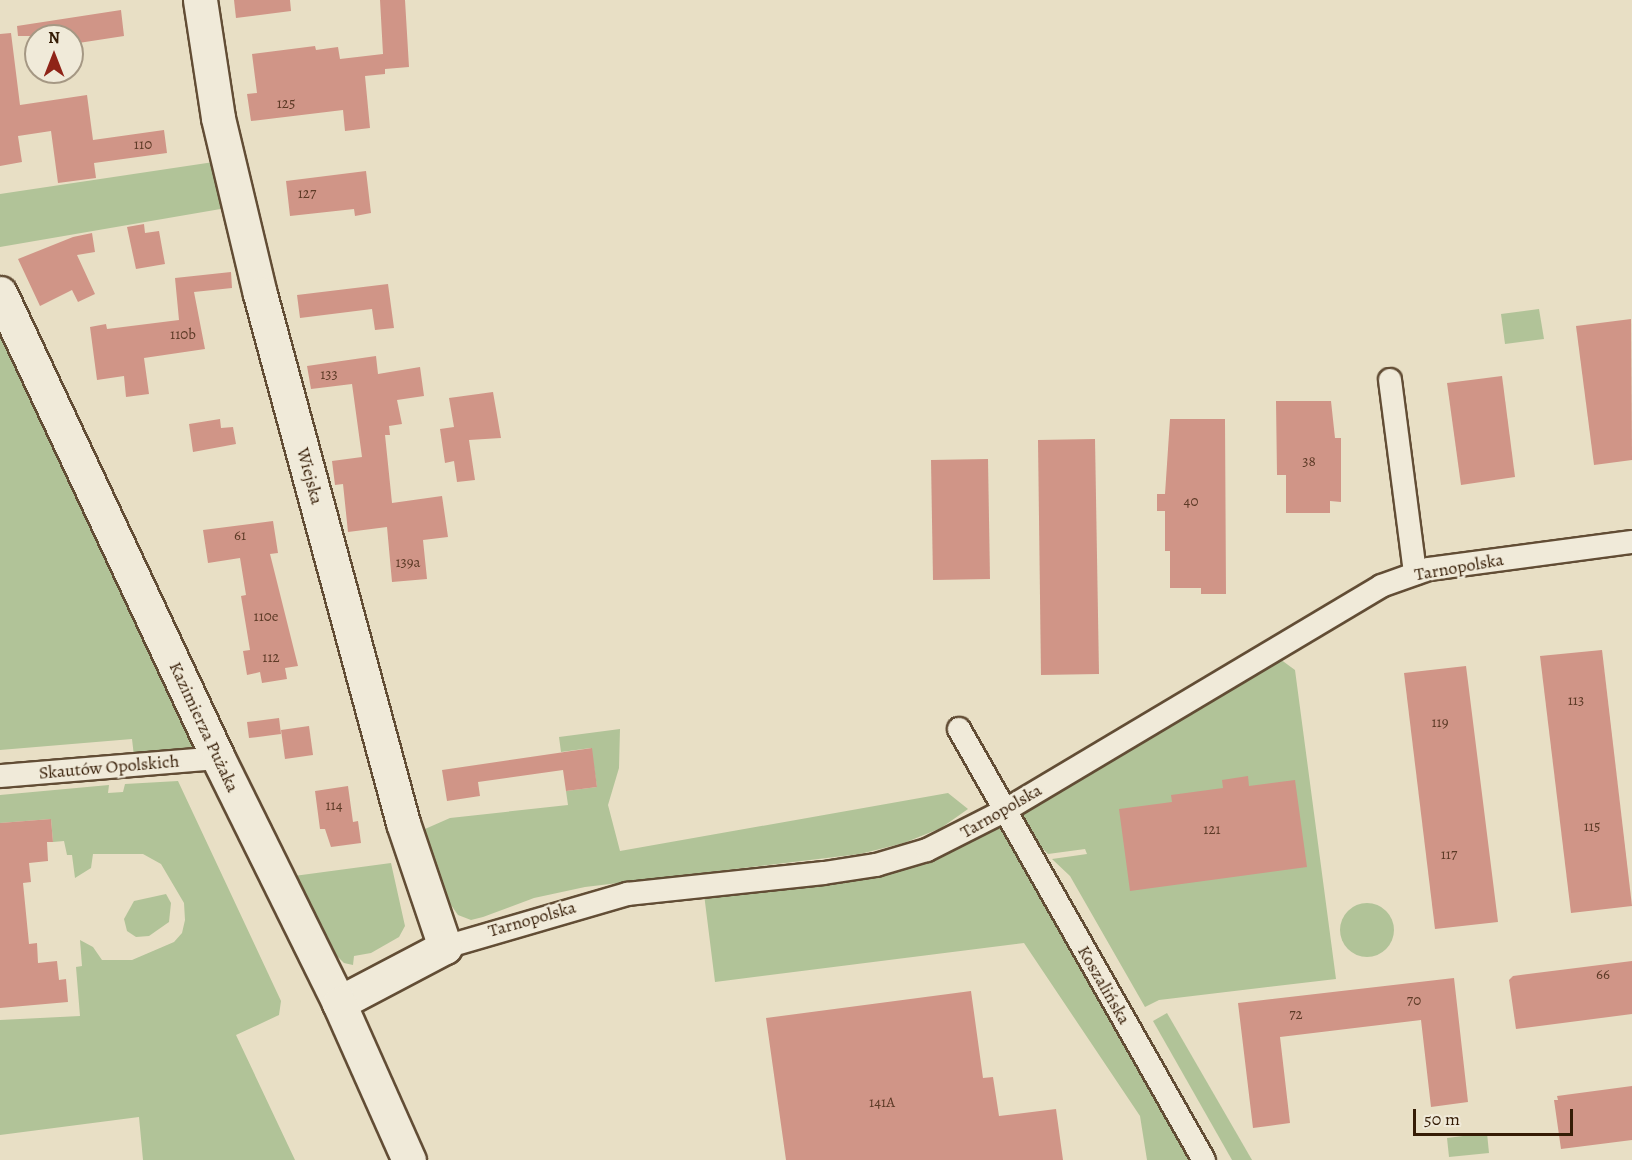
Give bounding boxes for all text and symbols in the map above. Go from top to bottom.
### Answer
north arrow [24,24,84,84]
text: N [48,27,60,49]
house number: 125 [277,95,295,113]
house number: 110 [134,136,152,154]
house number: 127 [298,185,316,203]
house number: 110b [170,326,196,344]
house number: 133 [320,366,338,384]
street label: Wiejska [292,445,328,507]
house number: 38 [1302,453,1316,471]
house number: 40 [1184,493,1198,511]
house number: 61 [234,527,246,545]
street label: Tarnopolska [1413,549,1505,585]
house number: 139a [395,554,421,572]
house number: 110e [254,608,278,626]
house number: 112 [262,649,280,667]
street label: Kazimierza Pużaka [164,658,244,796]
house number: 113 [1568,692,1584,710]
house number: 119 [1431,714,1449,732]
street label: Skautów Opolskich [38,750,180,784]
street label: Tarnopolska [957,779,1045,843]
house number: 114 [325,797,343,815]
house number: 115 [1584,818,1600,836]
house number: 121 [1203,821,1221,839]
house number: 117 [1441,846,1457,864]
street label: Tarnopolska [486,896,578,942]
street label: Koszalińska [1073,942,1135,1028]
house number: 66 [1596,966,1610,984]
house number: 70 [1407,992,1421,1010]
house number: 72 [1289,1006,1303,1024]
house number: 141A [869,1094,895,1112]
scale bar [1416,1097,1576,1135]
text: 50 m [1424,1107,1460,1131]

